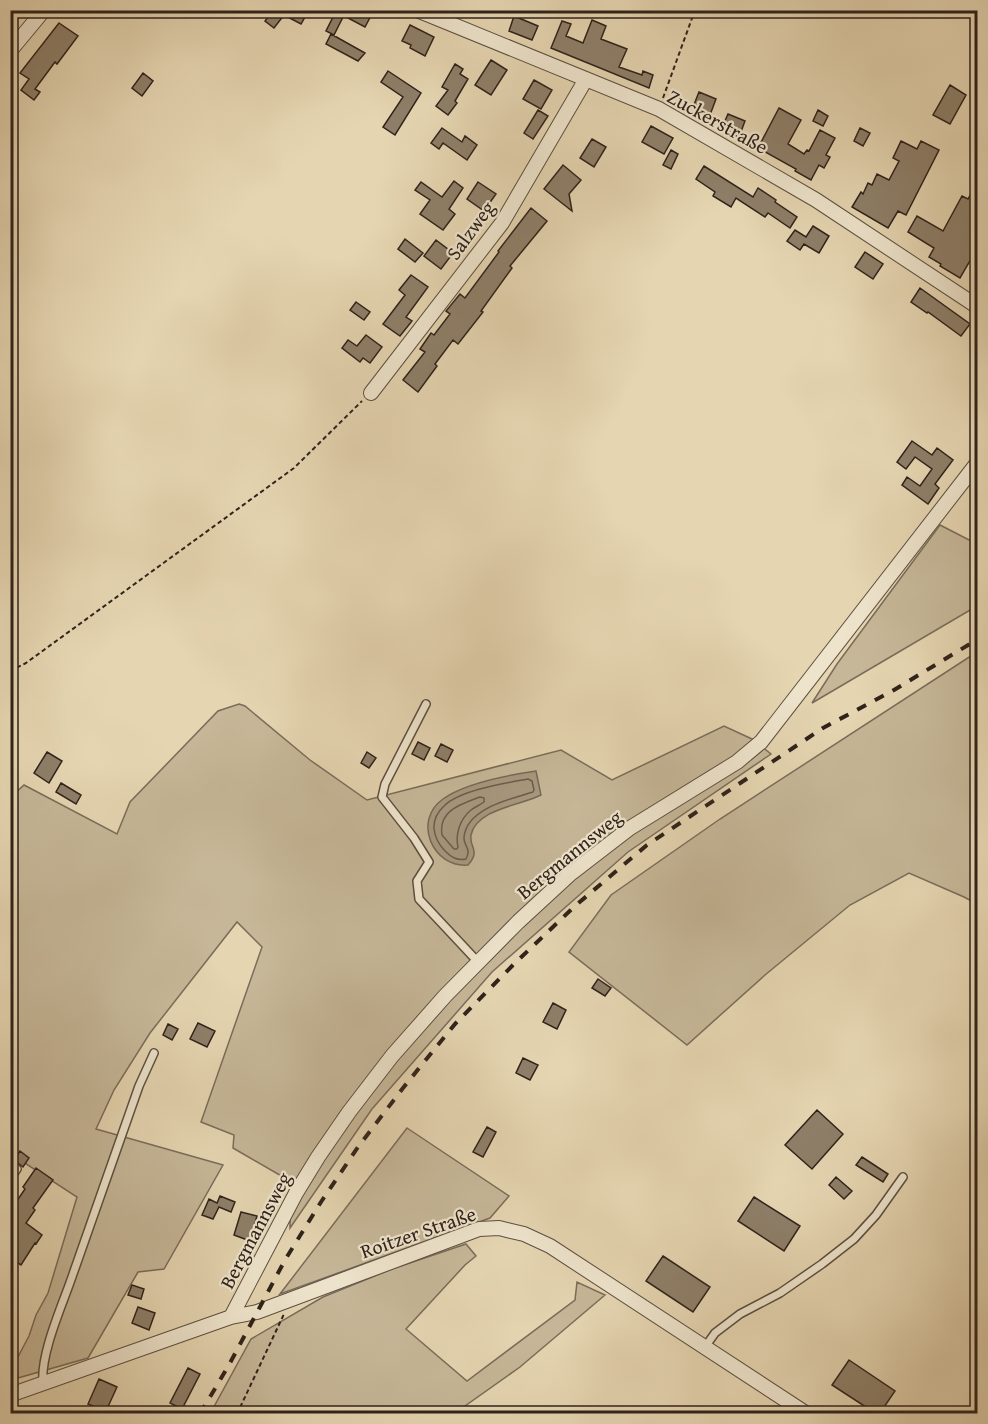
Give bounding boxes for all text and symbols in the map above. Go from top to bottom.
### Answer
street label: Zuckerstraße [662,81,774,161]
street label: Salzweg [439,194,501,266]
street label: Bergmannsweg [510,802,628,906]
street label: Bergmannsweg [212,1167,298,1293]
street label: Roitzer Straße [356,1199,480,1265]

